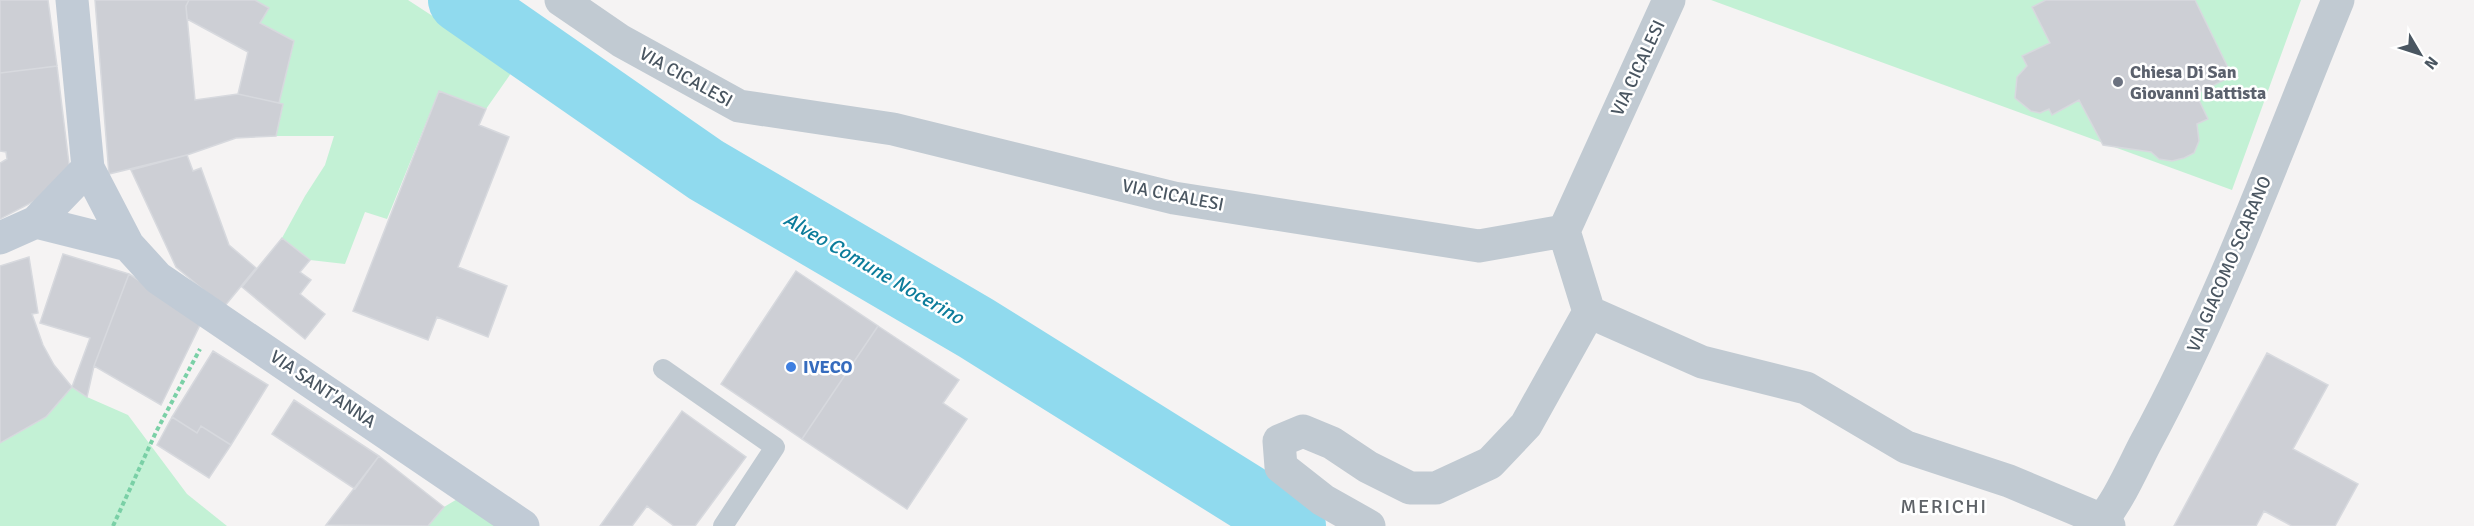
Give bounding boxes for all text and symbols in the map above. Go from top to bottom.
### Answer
street label: VIA CICALESI [1606,17,1670,119]
north arrow [2390,24,2450,84]
street label: VIA CICALESI [635,42,737,112]
text: N [2420,52,2442,73]
place label: Chiesa Di San Giovanni Battista [2130,61,2266,104]
marker: Chiesa Di San Giovanni Battista [2111,75,2125,89]
street label: VIA GIACOMO SCARANO [2182,173,2276,355]
street label: VIA CICALESI [1120,174,1226,216]
water label: Alveo Comune Nocerino [779,207,970,331]
street label: VIA SANT'ANNA [266,346,380,432]
place label: IVECO [803,356,853,378]
marker: IVECO [784,360,798,374]
district label: MERICHI [1900,494,1988,519]

